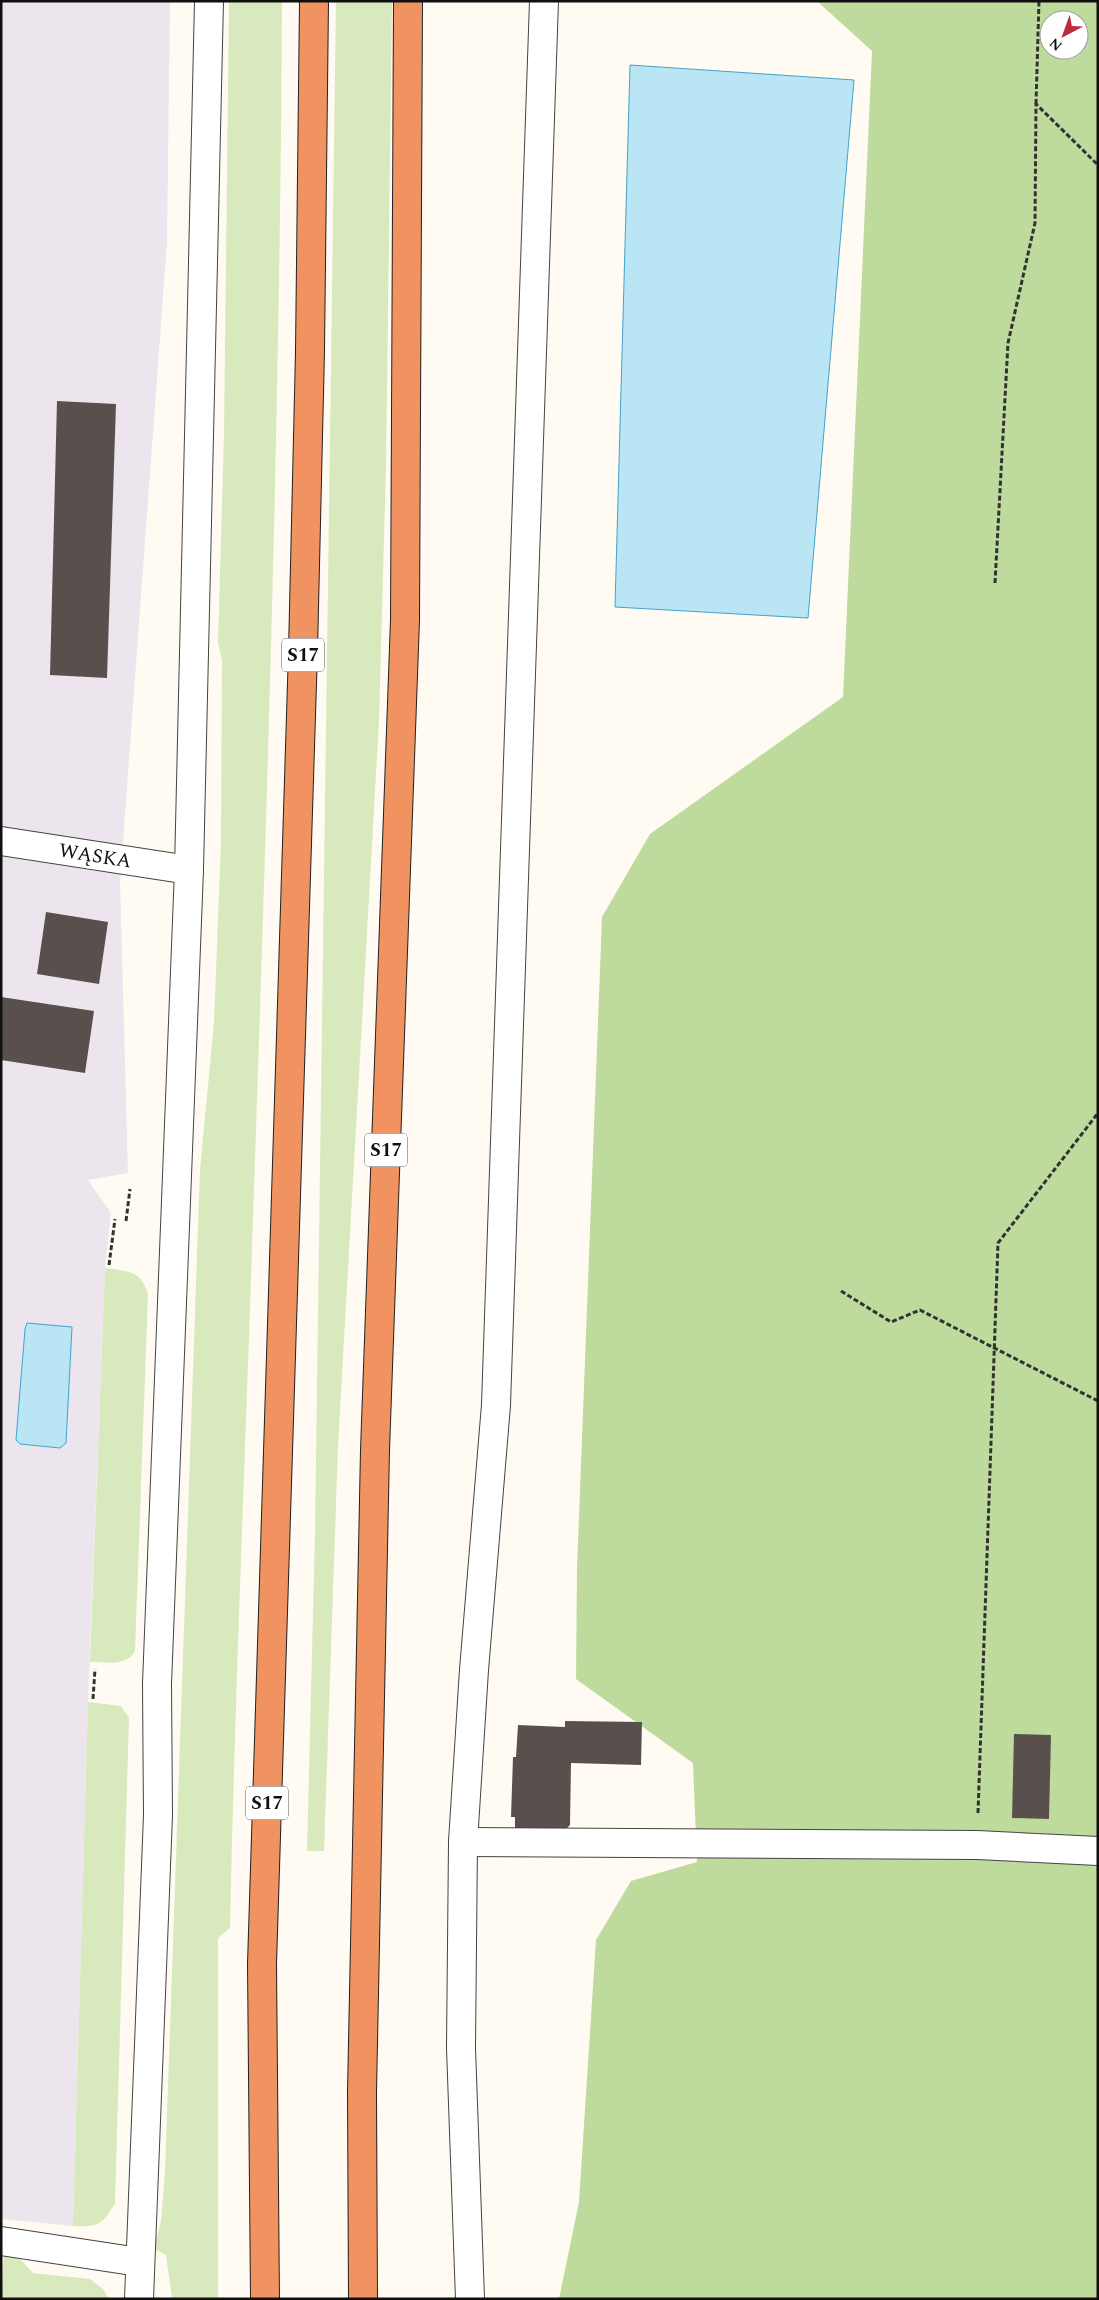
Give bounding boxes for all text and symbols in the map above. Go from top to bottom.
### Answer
north arrow [1039,10,1089,60]
text: N [1045,33,1067,56]
road number: S17 [282,638,324,672]
street label: WĄSKA [56,835,134,877]
road number: S17 [365,1134,407,1166]
road number: S17 [246,1786,288,1820]

